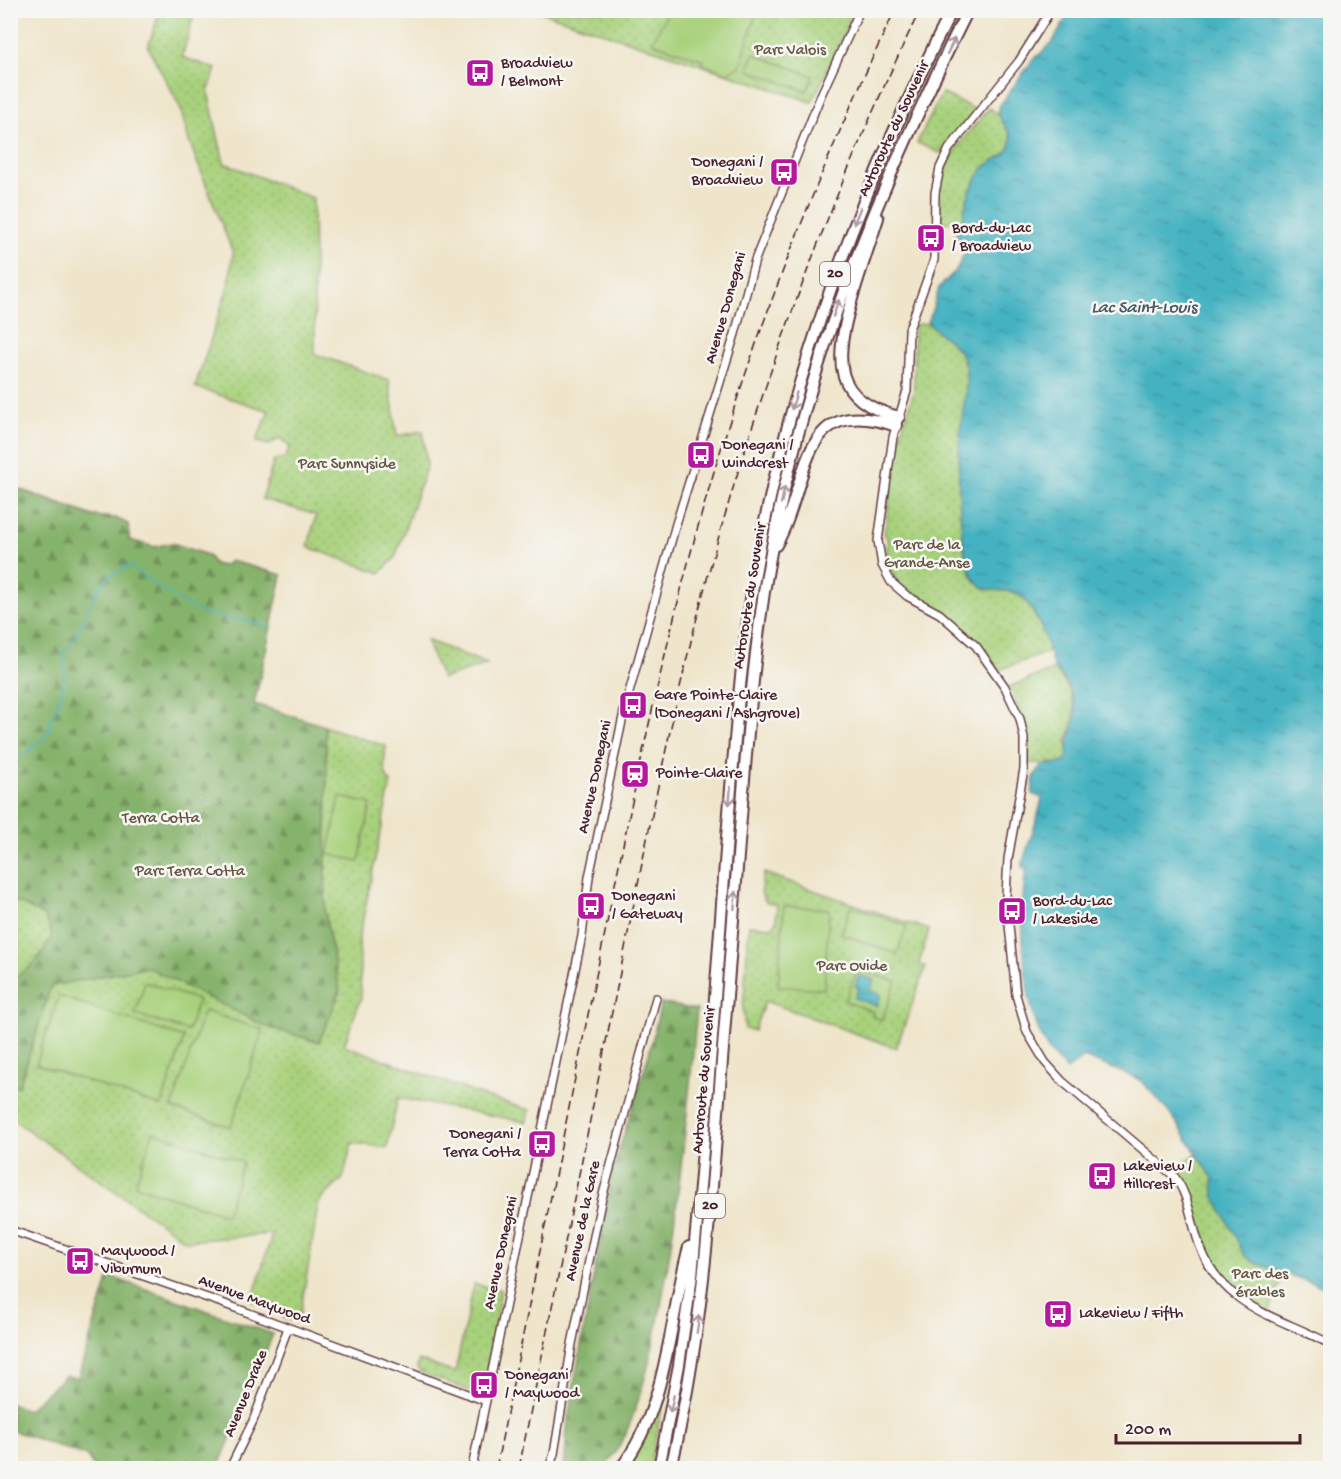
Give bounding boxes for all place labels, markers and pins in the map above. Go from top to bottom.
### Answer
place label: Broadview / Belmont [500,55,573,92]
bus stop icon: Broadview / Belmont [464,57,496,89]
place label: Donegani / Broadview [690,154,764,191]
bus stop icon: Donegani / Broadview [768,156,800,188]
place label: Bord-du-Lac / Broadview [951,220,1032,257]
bus stop icon: Bord-du-Lac / Broadview [915,222,947,254]
place label: Donegani / Windcrest [721,437,793,474]
bus stop icon: Donegani / Windcrest [685,439,717,471]
place label: Gare Pointe-Claire (Donegani / Ashgrove) [654,687,800,724]
bus stop icon: Gare Pointe-Claire (Donegani / Ashgrove) [617,689,649,721]
station icon: Pointe-Claire [619,758,651,790]
place label: Pointe-Claire [655,765,743,784]
place label: Donegani / Gateway [611,888,683,925]
bus stop icon: Donegani / Gateway [575,890,607,922]
place label: Bord-du-Lac / Lakeside [1032,893,1112,930]
bus stop icon: Bord-du-Lac / Lakeside [996,895,1028,927]
place label: Donegani / Terra Cotta [443,1126,522,1163]
bus stop icon: Donegani / Terra Cotta [526,1128,558,1160]
place label: Lakeview / Hillcrest [1123,1158,1192,1195]
bus stop icon: Lakeview / Hillcrest [1086,1160,1118,1192]
place label: Maywood / Viburnum [100,1243,175,1280]
bus stop icon: Maywood / Viburnum [64,1245,96,1277]
bus stop icon: Lakeview / Fifth [1042,1298,1074,1330]
place label: Lakeview / Fifth [1079,1305,1184,1324]
place label: Donegani / Maywood [504,1367,581,1404]
bus stop icon: Donegani / Maywood [468,1369,500,1401]

